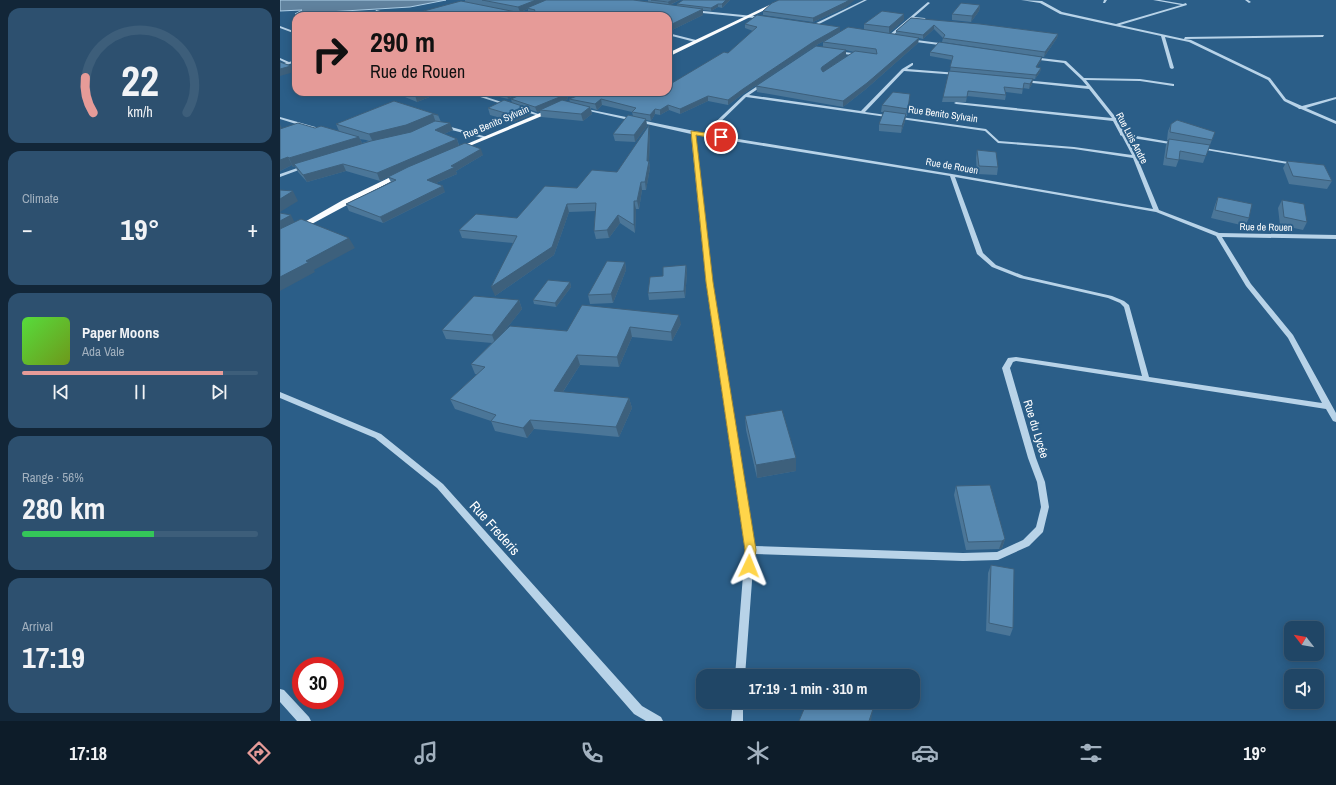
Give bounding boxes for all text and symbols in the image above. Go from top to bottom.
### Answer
text: 290 m [370,23,435,61]
icon: right [304,28,356,80]
text: 22 [121,53,159,109]
text: Rue de Rouen [370,59,465,84]
text: km/h [127,102,153,121]
street label: Rue Benito Sylvain [461,102,531,142]
street label: Rue Benito Sylvain [907,103,979,125]
street label: Rue Luis Andre [1113,110,1151,166]
pin [704,120,738,154]
icon: arrive [710,126,732,148]
street label: Rue de Rouen [925,155,979,177]
text: Climate [22,190,59,207]
text: 19° [120,209,160,249]
text: − [22,214,33,244]
text: + [247,214,258,244]
street label: Rue de Rouen [1239,220,1293,234]
text: Paper Moons [82,322,159,343]
text: Ada Vale [82,343,124,360]
icon: previous [50,381,72,403]
icon: pause [129,381,151,403]
icon: next [208,381,230,403]
street label: Rue du Lycée [1020,398,1052,460]
text: Range · 56% [22,469,84,486]
text: 280 km [22,488,105,528]
street label: Rue Frederis [466,497,524,559]
position arrow [728,545,770,587]
text: Arrival [22,618,53,635]
north arrow [1284,621,1324,661]
map controls [1284,621,1324,709]
text: 17:19 [22,637,85,677]
speed limit sign: 30 [292,657,344,709]
button: sound [1284,669,1324,709]
text: 17:19 · 1 min · 310 m [749,678,867,699]
icon: directions [245,739,273,767]
icon: music [412,739,440,767]
icon: phone [578,739,606,767]
icon: climate [744,739,772,767]
icon: car [911,739,939,767]
icon: filters [1077,739,1105,767]
text: 17:18 [69,741,107,766]
text: 19° [1243,741,1267,766]

